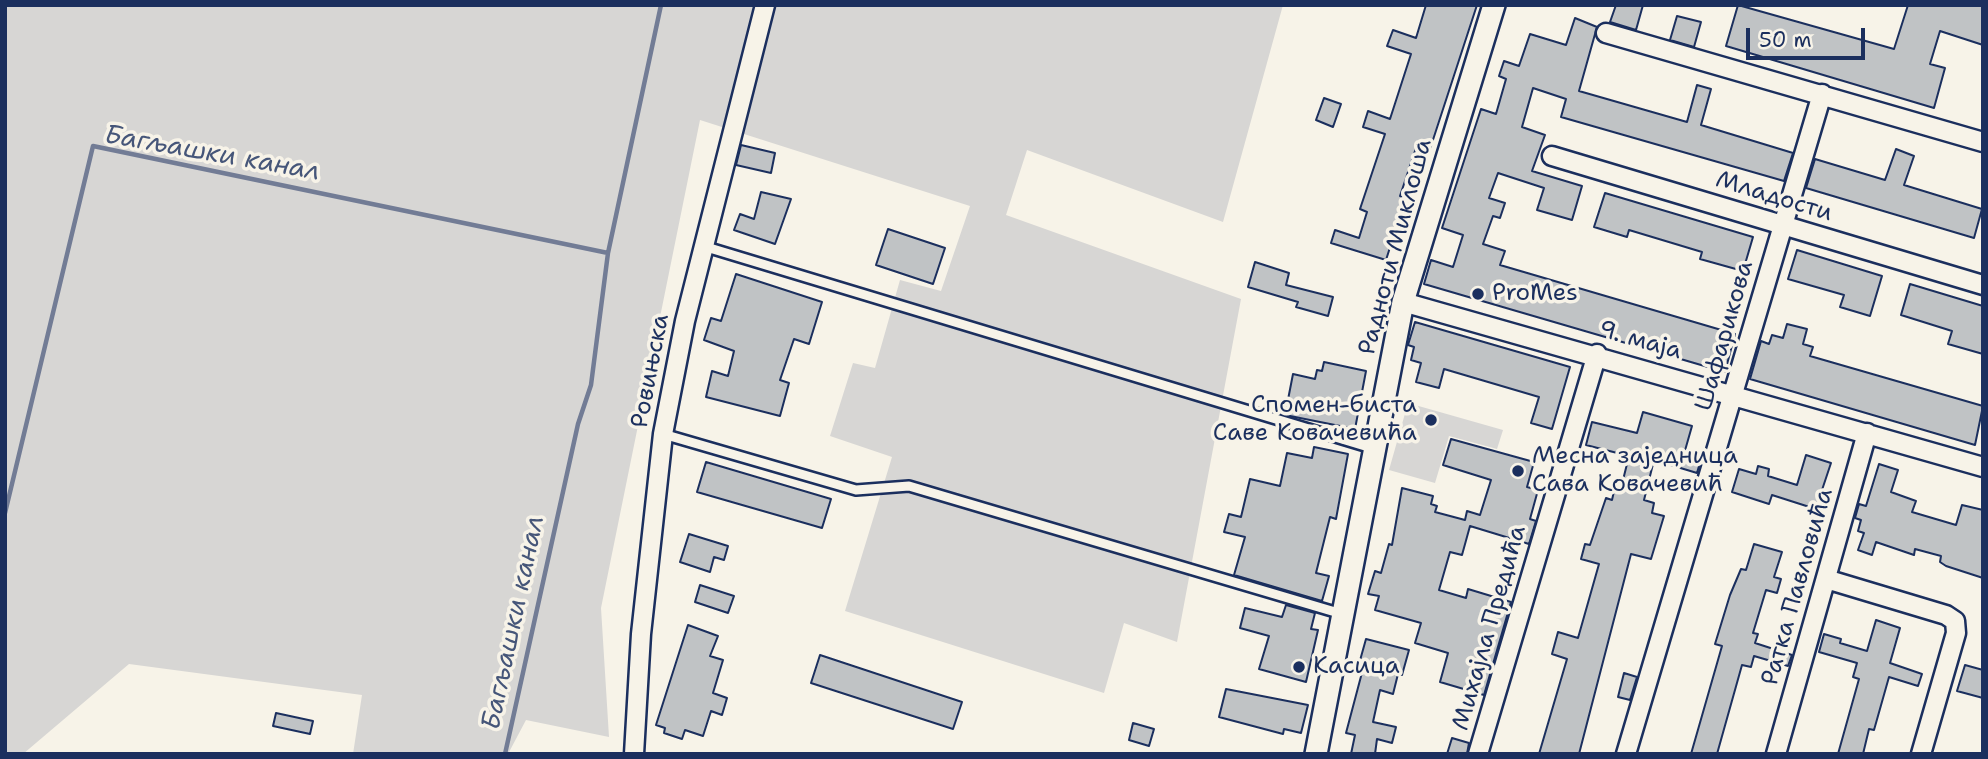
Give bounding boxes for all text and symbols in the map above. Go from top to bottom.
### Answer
scale bar [1750,14,1869,58]
text: 50 m [1759,26,1812,54]
water label: Багљашки канал [102,120,322,188]
street label: Радноти Миклоша [1353,136,1439,358]
street label: Младости [1712,166,1836,228]
street label: Шафарикова [1690,258,1760,414]
place label: ProMes [1492,280,1578,308]
marker: ProMes [1470,286,1486,302]
street label: Ровињска [626,312,676,430]
street label: 9. маја [1595,315,1685,367]
place label: Спомен-биста Саве Ковачевића [1213,392,1417,448]
marker: Спомен-биста Саве Ковачевића [1423,412,1439,428]
place label: Месна заједница Сава Ковачевић [1532,443,1738,499]
marker: Месна заједница Сава Ковачевић [1510,463,1526,479]
street label: Ратка Павловића [1756,485,1840,689]
water label: Багљашки канал [476,513,552,733]
street label: Михајла Предића [1447,522,1533,734]
place label: Касица [1313,653,1400,681]
marker: Касица [1291,659,1307,675]

